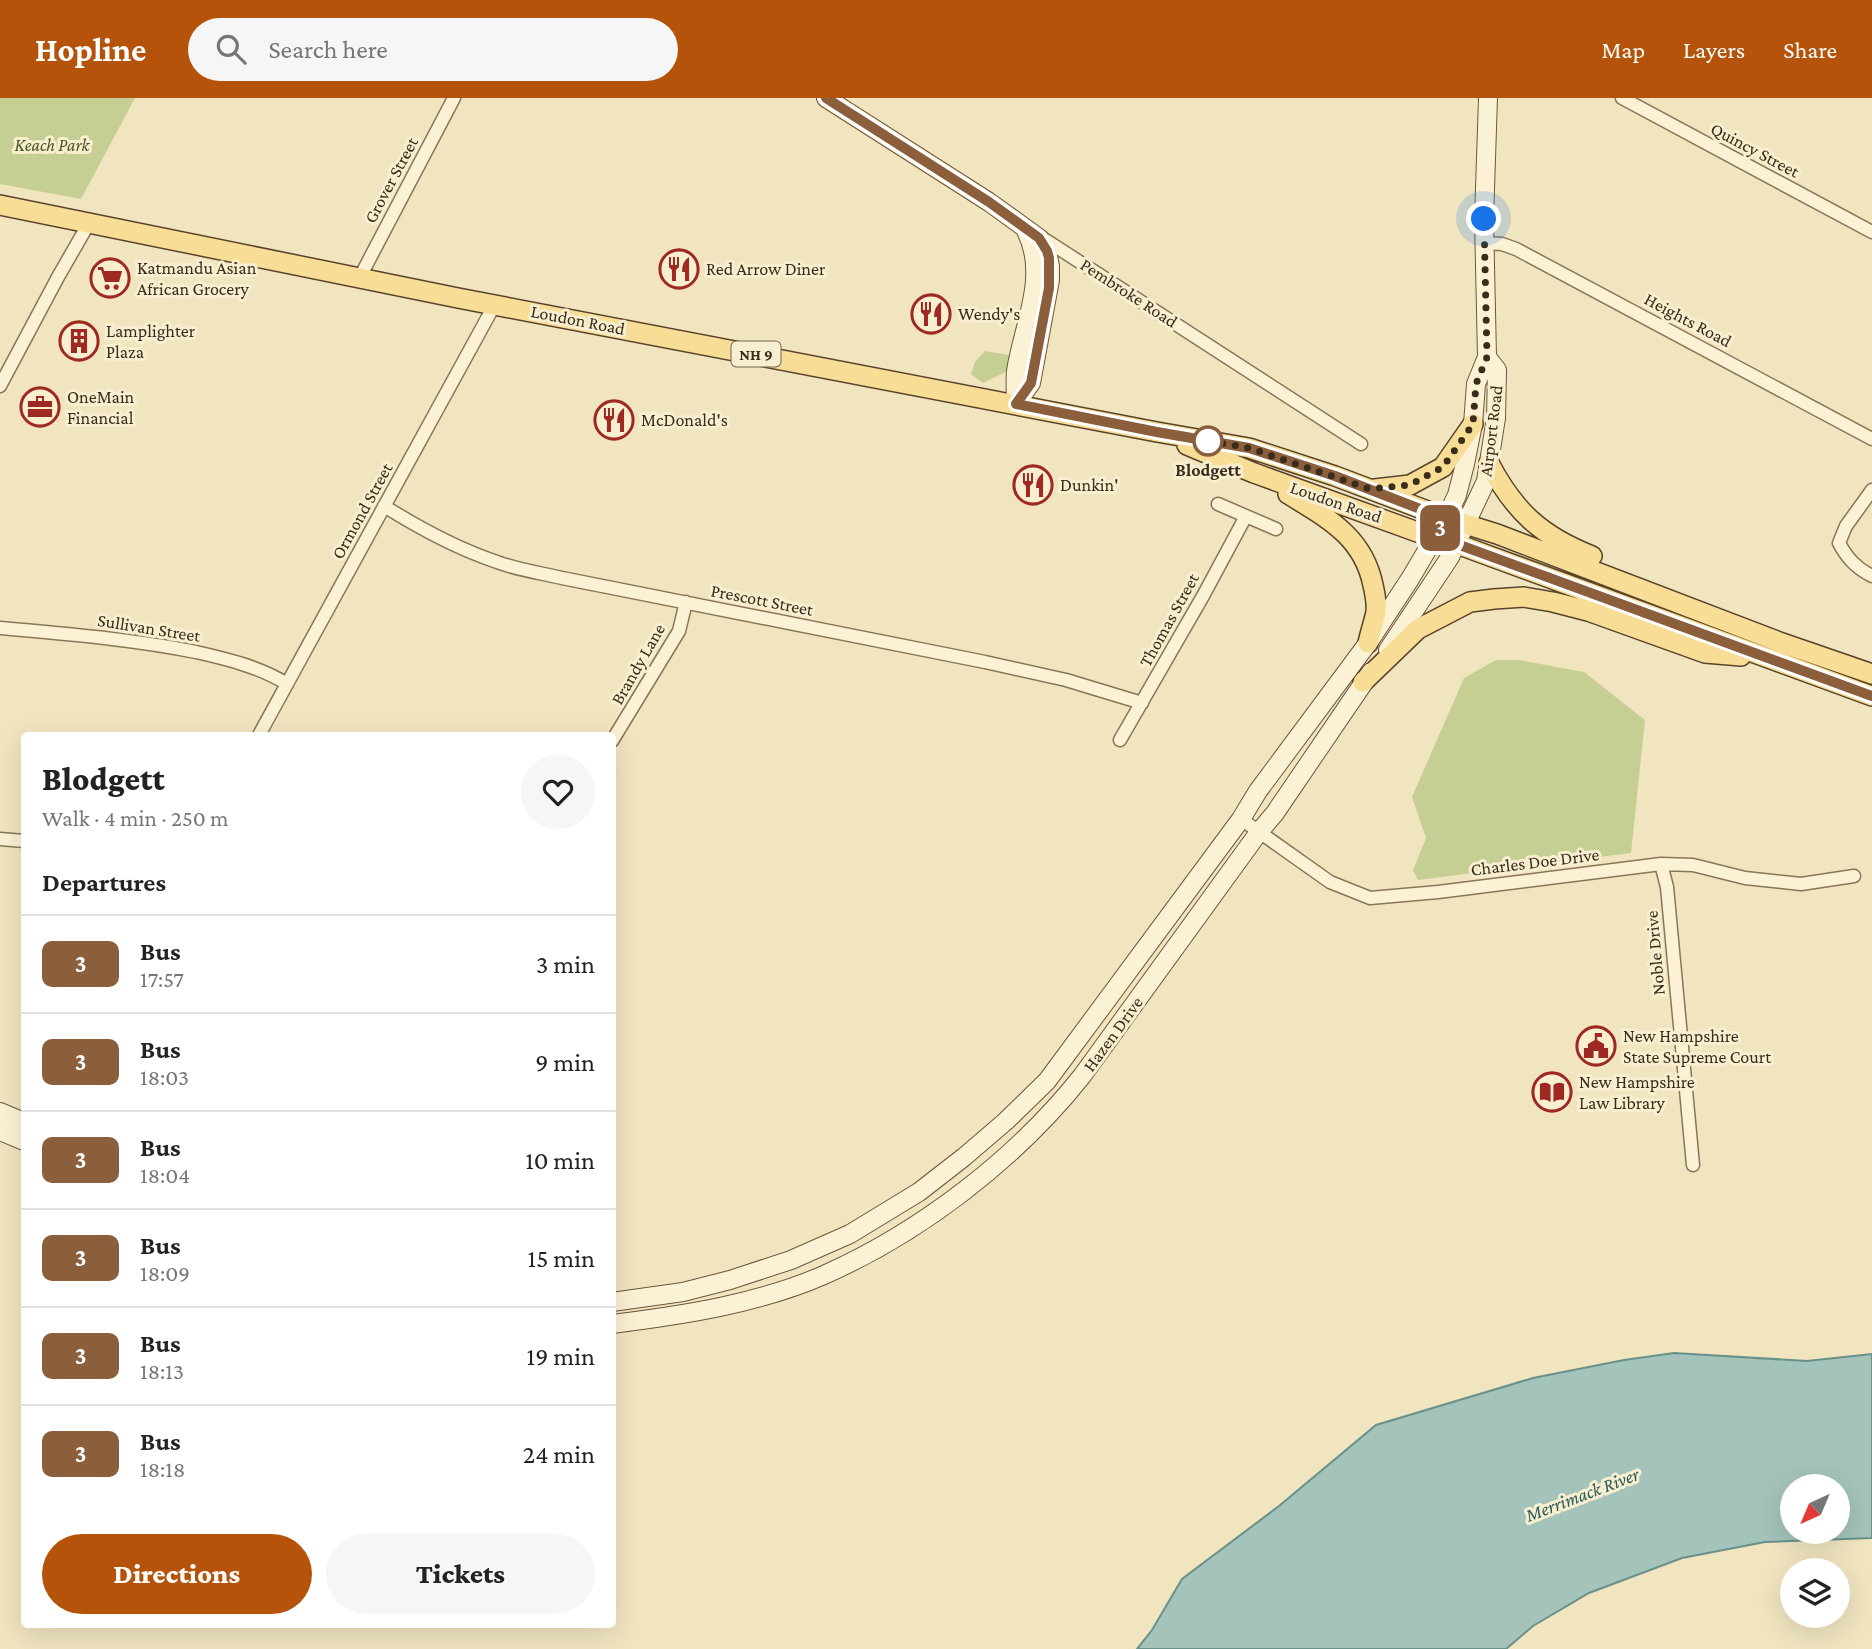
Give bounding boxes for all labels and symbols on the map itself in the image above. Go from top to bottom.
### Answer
street label: Quincy Street [1707,118,1804,182]
street label: Grover Street [360,133,422,226]
park label: Keach Park [15,135,91,155]
your location [1466,201,1501,236]
restaurant icon: Red Arrow Diner [658,248,700,290]
street label: Pembroke Road [1077,254,1182,332]
supermarket icon: Katmandu Asian African Grocery [89,257,131,299]
place label: Katmandu Asian African Grocery [137,258,257,299]
place label: Red Arrow Diner [706,259,826,279]
street label: Heights Road [1641,289,1735,351]
restaurant icon: Wendy's [910,293,952,335]
street label: Loudon Road [529,301,627,339]
place label: Wendy's [958,304,1020,324]
building icon: Lamplighter Plaza [58,320,100,362]
place label: Lamplighter Plaza [106,321,196,362]
road number: NH 9 [732,342,780,366]
street label: Airport Road [1475,384,1507,478]
office icon: OneMain Financial [19,386,61,428]
place label: OneMain Financial [67,387,135,428]
restaurant icon: McDonald's [593,399,635,441]
place label: McDonald's [641,410,728,430]
marker: Blodgett [1193,426,1223,456]
street label: Ormond Street [327,459,397,562]
place label: Blodgett [1175,460,1241,480]
restaurant icon: Dunkin' [1012,464,1054,506]
place label: Dunkin' [1060,475,1118,495]
street label: Loudon Road [1288,477,1385,527]
line badge: 3 [1417,505,1463,551]
street label: Thomas Street [1135,569,1203,670]
street label: Prescott Street [709,580,816,620]
street label: Sullivan Street [96,610,203,646]
street label: Brandy Lane [607,620,669,708]
street label: Charles Doe Drive [1470,844,1600,880]
street label: Noble Drive [1641,910,1669,996]
street label: Hazen Drive [1079,993,1147,1075]
public building icon: New Hampshire State Supreme Court [1575,1025,1617,1067]
place label: New Hampshire State Supreme Court [1623,1026,1772,1067]
library icon: New Hampshire Law Library [1531,1071,1573,1113]
place label: New Hampshire Law Library [1579,1072,1695,1113]
water label: Merrimack River [1522,1463,1643,1526]
north arrow [1780,1474,1850,1544]

